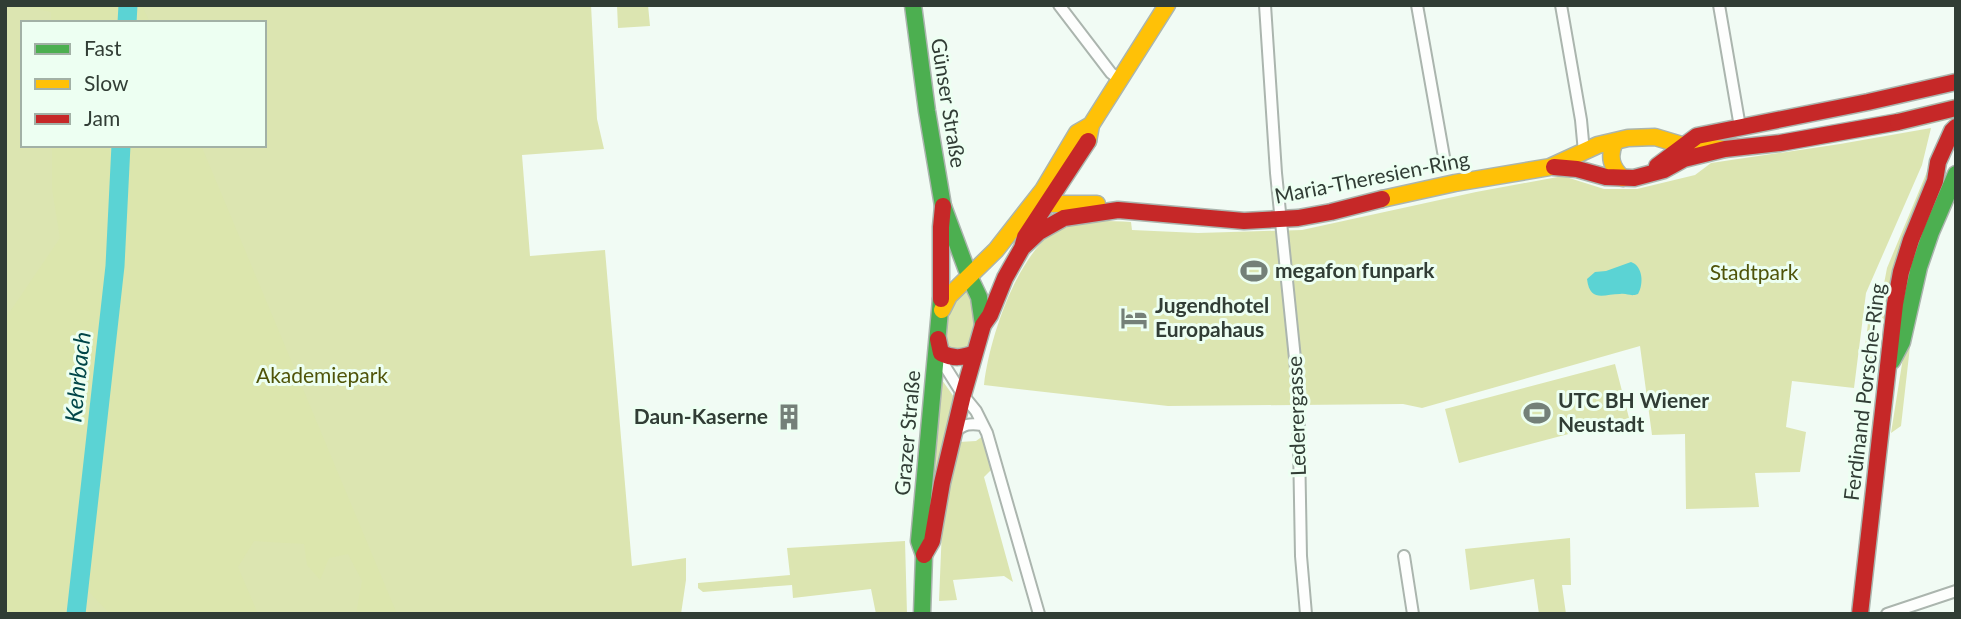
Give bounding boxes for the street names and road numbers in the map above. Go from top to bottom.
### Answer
street label: Günser Straße [927,36,972,169]
street label: Maria-Theresien-Ring [1272,145,1471,208]
street label: Ferdinand Porsche-Ring [1838,282,1889,502]
street label: Lederergasse [1281,356,1310,477]
street label: Grazer Straße [889,369,924,497]

